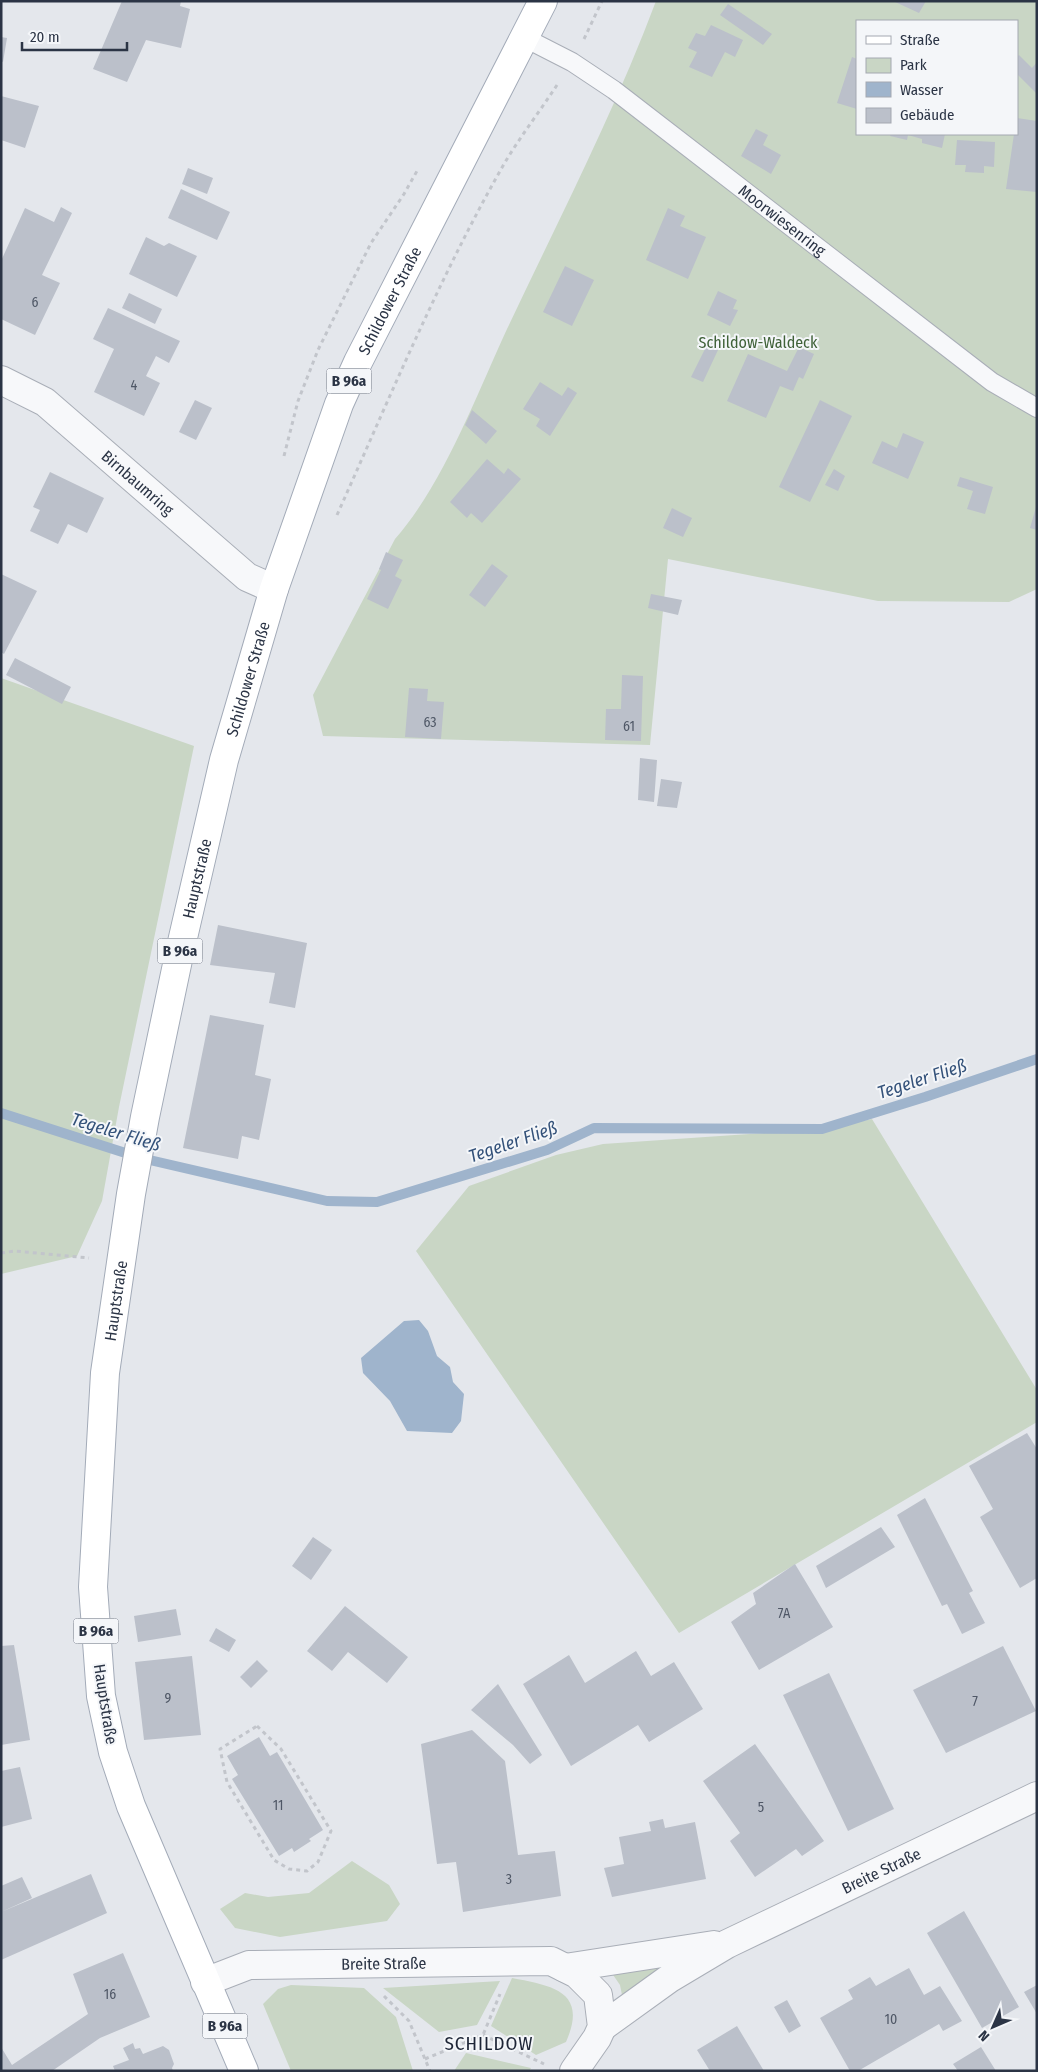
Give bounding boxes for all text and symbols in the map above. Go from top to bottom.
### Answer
scale bar [22,20,128,52]
legend [856,20,1018,135]
text: 20 m [30,28,60,46]
text: Straße [900,31,940,49]
text: Park [900,56,927,74]
text: Wasser [900,81,944,99]
text: Gebäude [900,106,955,124]
street label: Moorwiesenring [735,181,830,260]
street label: Schildower Straße [354,244,425,358]
house number: 6 [32,294,39,311]
park label: Schildow-Waldeck [699,333,818,352]
road number: B 96a [326,368,372,394]
house number: 4 [131,377,138,394]
street label: Birnbaumring [98,446,178,520]
street label: Schildower Straße [222,619,274,739]
house number: 63 [423,714,437,731]
house number: 61 [623,718,635,735]
street label: Hauptstraße [179,837,216,920]
road number: B 96a [158,938,202,964]
water label: Tegeler Fließ [875,1054,969,1104]
water label: Tegeler Fließ [69,1108,163,1156]
water label: Tegeler Fließ [466,1117,560,1167]
street label: Hauptstraße [101,1259,131,1342]
house number: 7A [778,1605,791,1622]
road number: B 96a [74,1618,118,1644]
street label: Hauptstraße [90,1663,121,1746]
house number: 9 [165,1690,172,1707]
house number: 7 [972,1693,978,1710]
house number: 11 [273,1797,283,1814]
house number: 5 [758,1799,764,1816]
street label: Breite Straße [839,1844,924,1898]
house number: 3 [506,1871,512,1888]
street label: Breite Straße [341,1954,427,1974]
house number: 16 [104,1986,116,2003]
north arrow [968,2002,1018,2052]
house number: 10 [885,2011,897,2028]
road number: B 96a [202,2014,248,2038]
text: N [975,2027,993,2045]
district label: SCHILDOW [444,2032,534,2055]

